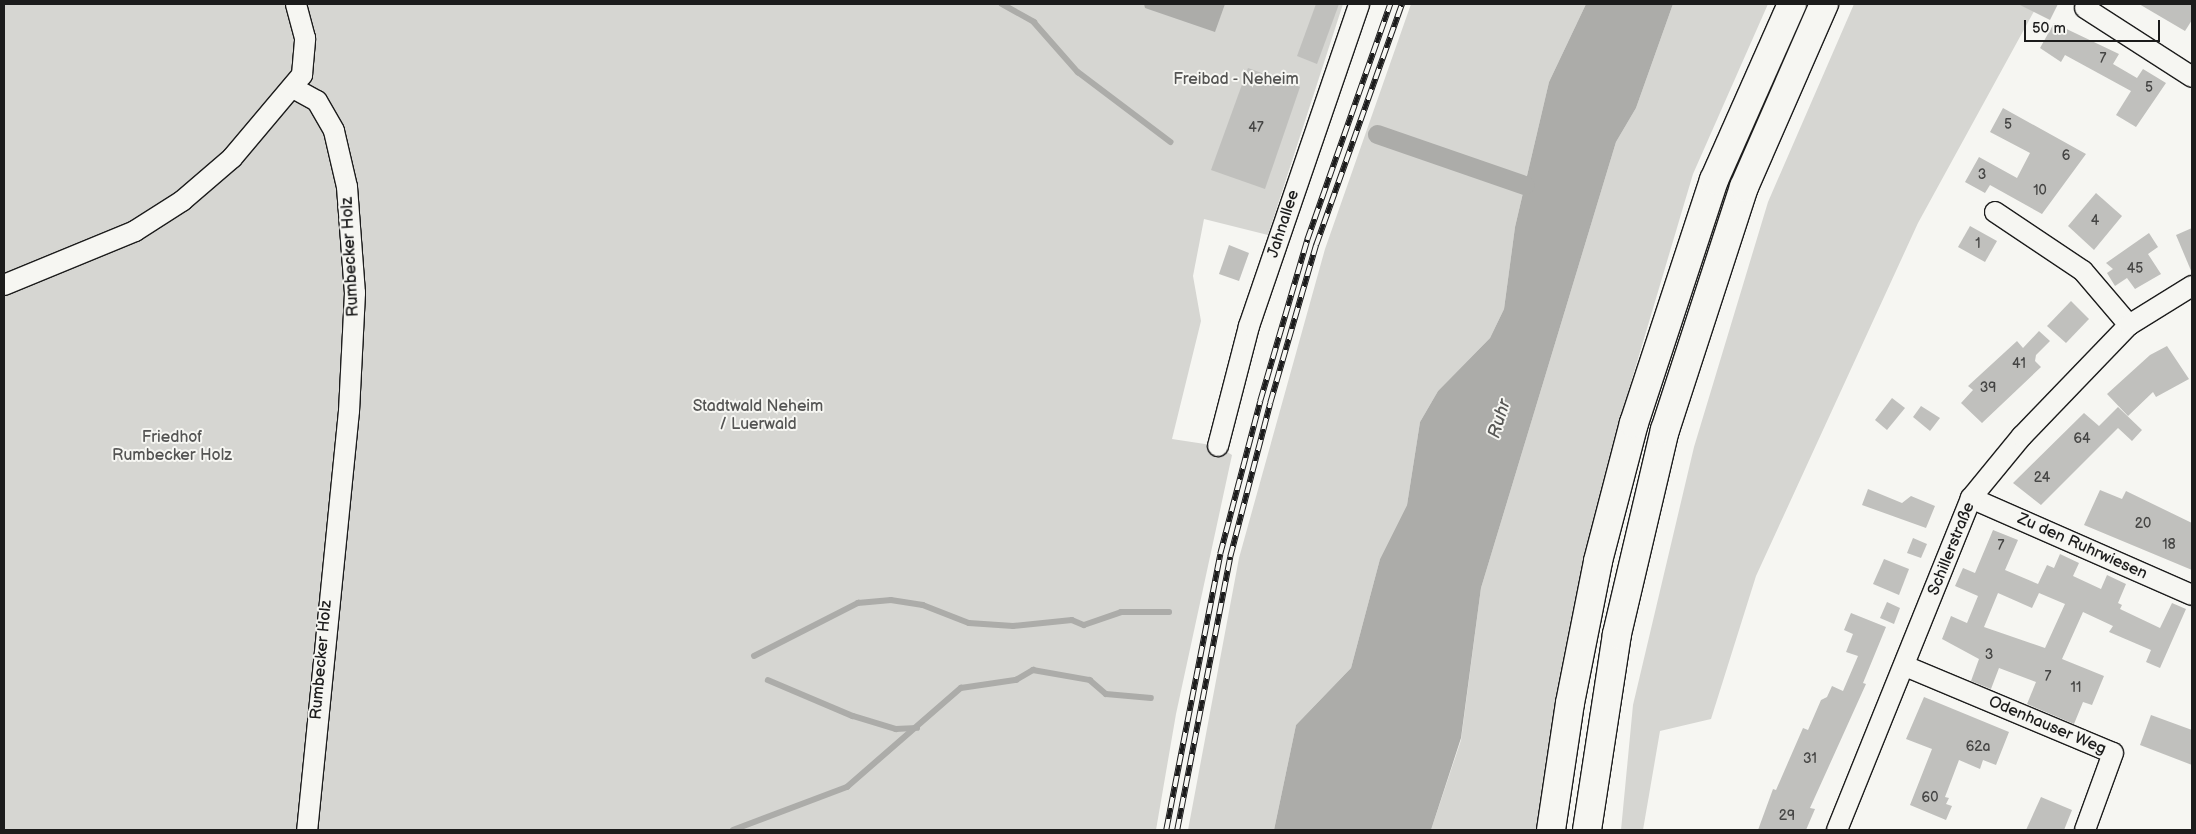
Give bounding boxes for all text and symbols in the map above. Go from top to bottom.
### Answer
scale bar [2026,10,2162,42]
text: 50 m [2032,19,2066,38]
house number: 7 [2100,51,2106,67]
park label: Freibad - Neheim [1173,70,1299,90]
house number: 5 [2145,80,2153,96]
house number: 5 [2004,117,2012,133]
house number: 47 [1248,120,1264,136]
house number: 6 [2062,148,2070,164]
house number: 3 [1978,167,1986,183]
house number: 10 [2033,183,2047,199]
street label: Jahnallee [1264,188,1304,260]
street label: Rumbecker Holz [338,197,364,317]
house number: 4 [2091,213,2099,229]
house number: 1 [1975,236,1981,252]
house number: 45 [2127,261,2143,277]
house number: 41 [2012,356,2026,372]
house number: 39 [1980,380,1996,396]
park label: Stadtwald Neheim / Luerwald [693,397,823,435]
water label: Ruhr [1484,397,1516,441]
park label: Friedhof Rumbecker Holz [112,428,232,466]
house number: 64 [2073,431,2091,447]
house number: 24 [2034,470,2050,486]
street label: Schillerstraße [1925,500,1979,598]
street label: Zu den Ruhrwiesen [2014,510,2150,584]
house number: 20 [2135,516,2151,532]
house number: 18 [2162,537,2176,553]
house number: 7 [1998,538,2004,554]
street label: Rumbecker Holz [307,599,337,721]
house number: 3 [1985,647,1993,663]
house number: 7 [2045,669,2051,685]
house number: 11 [2071,680,2081,696]
street label: Odenhauser Weg [1985,692,2109,760]
house number: 62a [1966,739,1990,755]
house number: 31 [1803,751,1817,767]
house number: 60 [1922,790,1938,806]
house number: 29 [1779,808,1795,824]

